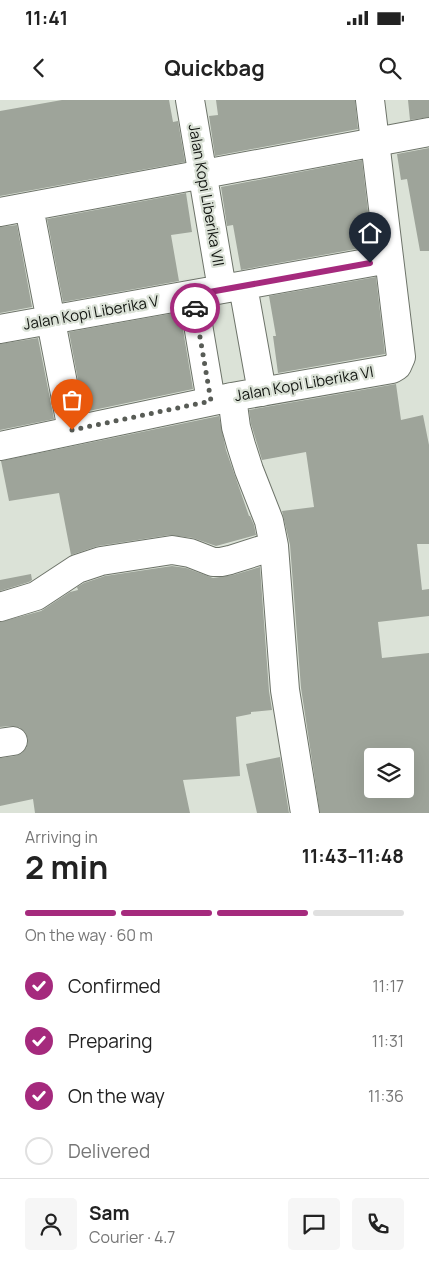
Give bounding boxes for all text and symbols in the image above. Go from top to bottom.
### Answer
text: 11:41 [25,5,68,31]
text: Quickbag [164,53,265,83]
icon: back [25,54,53,82]
icon: search [376,54,404,82]
street label: Jalan Kopi Liberika VII [184,122,229,268]
pin [349,212,391,263]
icon: home [356,219,384,247]
courier [170,283,220,333]
street label: Jalan Kopi Liberika V [22,290,160,335]
icon: car [181,294,209,322]
street label: Jalan Kopi Liberika VI [233,361,375,406]
pin [51,379,93,430]
icon: bag [58,386,86,414]
map controls [364,748,414,798]
button: layers [364,748,414,798]
text: Arriving in [25,826,98,848]
text: 11:43–11:48 [302,843,404,869]
text: 2 min [25,845,108,889]
text: On the way · 60 m [25,924,153,946]
icon: check [25,972,53,1000]
text: Confirmed [68,973,161,999]
text: 11:17 [372,975,404,997]
icon: check [25,1027,53,1055]
text: Preparing [68,1028,153,1054]
text: 11:31 [372,1030,404,1052]
icon: check [25,1082,53,1110]
text: On the way [68,1083,165,1109]
text: 11:36 [368,1085,404,1107]
text: Delivered [68,1138,150,1164]
button: person [25,1198,77,1250]
button: chat [288,1198,340,1250]
button: phone [352,1198,404,1250]
text: Sam [89,1200,130,1226]
text: Courier · 4.7 [89,1226,175,1248]

